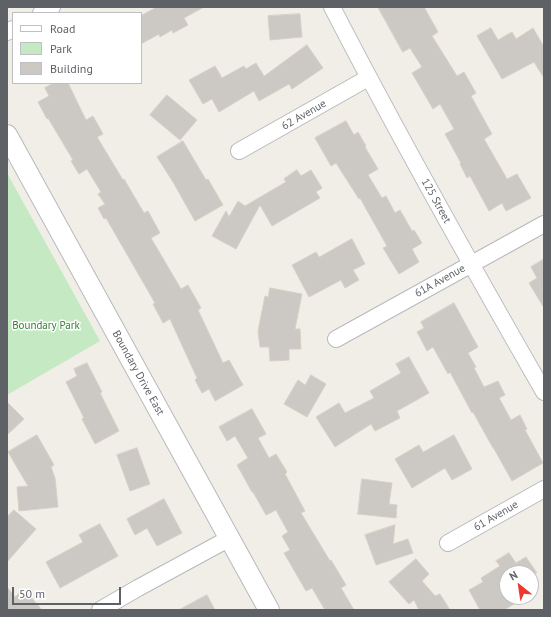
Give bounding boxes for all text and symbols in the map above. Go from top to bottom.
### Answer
legend [12,12,142,84]
text: Road [50,21,75,36]
text: Park [50,41,72,56]
text: Building [50,61,93,76]
street label: 62 Avenue [279,97,329,133]
street label: 125 Street [418,176,454,226]
street label: 61A Avenue [412,262,468,300]
park label: Boundary Park [12,319,80,333]
street label: Boundary Drive East [109,328,167,418]
street label: 61 Avenue [471,498,521,534]
north arrow [499,565,539,605]
text: N [507,568,520,583]
scale bar [14,579,123,605]
text: 50 m [19,586,45,601]

